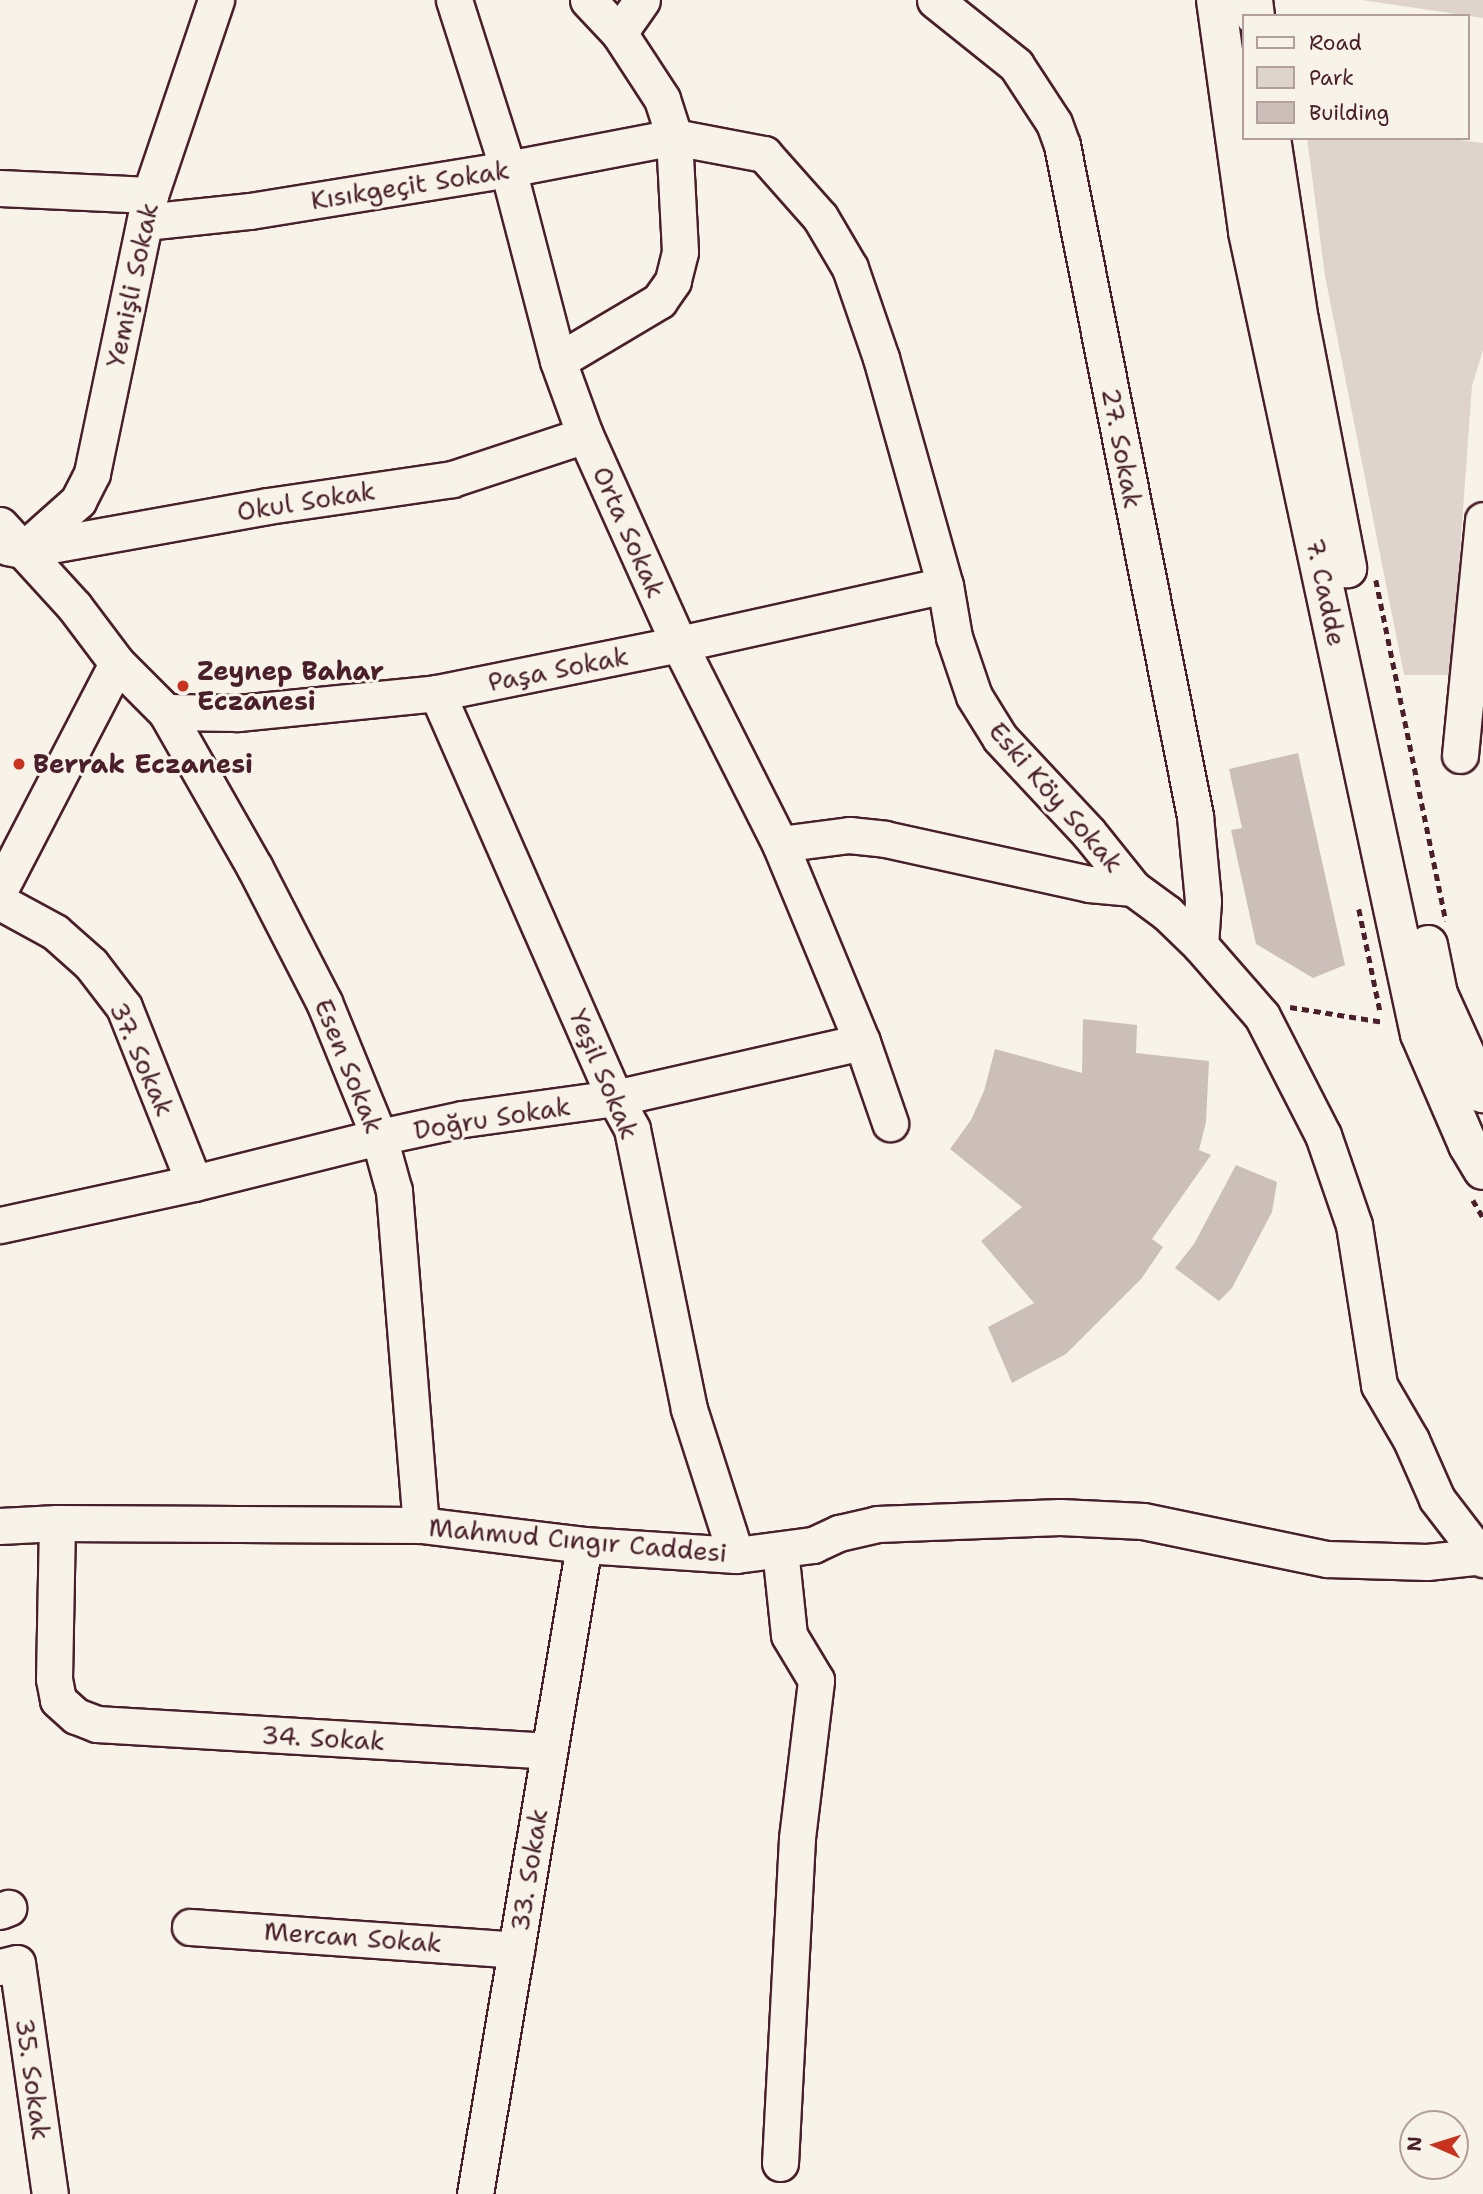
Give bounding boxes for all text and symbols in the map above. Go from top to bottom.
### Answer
legend [1242,14,1469,140]
text: Road [1309,29,1362,57]
text: Park [1309,64,1354,92]
text: Building [1309,99,1389,127]
street label: Kısıkgeçit Sokak [308,154,512,216]
street label: Yemişli Sokak [99,200,165,370]
street label: 27. Sokak [1095,385,1149,511]
street label: Orta Sokak [586,461,672,603]
street label: Okul Sokak [235,475,377,527]
street label: 7. Cadde [1299,535,1353,649]
street label: Paşa Sokak [485,640,631,698]
place label: Zeynep Bahar Eczanesi [197,655,384,716]
marker: Zeynep Bahar Eczanesi [175,678,191,694]
street label: Eski Köy Sokak [982,715,1130,879]
place label: Berrak Eczanesi [33,748,253,780]
marker: Berrak Eczanesi [11,756,27,772]
street label: Esen Sokak [308,994,390,1138]
street label: 37. Sokak [103,997,181,1121]
street label: Yeşil Sokak [563,1004,645,1144]
street label: Doğru Sokak [411,1090,573,1146]
street label: Mahmud Cıngır Caddesi [427,1511,729,1569]
street label: 34. Sokak [260,1719,386,1757]
street label: 33. Sokak [504,1806,554,1934]
street label: Mercan Sokak [263,1915,443,1959]
street label: 35. Sokak [9,2016,57,2142]
north arrow [1399,2110,1469,2180]
text: N [1402,2136,1427,2152]

